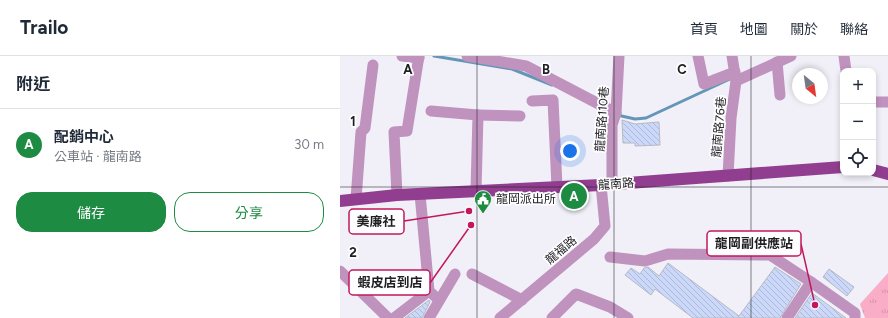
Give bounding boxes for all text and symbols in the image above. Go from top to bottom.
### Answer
text: Trailo [20,16,68,39]
text: 首頁 [690,21,718,38]
text: 地圖 [740,21,768,38]
text: 關於 [790,21,818,38]
text: 聯絡 [840,21,868,38]
text: A [403,62,413,77]
text: B [542,62,550,77]
text: C [677,62,687,77]
north arrow [792,68,828,104]
map controls [840,68,876,176]
button: + [840,68,876,104]
text: 附近 [16,74,50,94]
street label: 龍南路110巷 [593,86,611,152]
street label: 龍南路76巷 [709,96,729,158]
button: − [840,104,876,140]
text: 1 [350,114,356,129]
text: 配銷中心 [54,128,114,146]
text: A [24,137,34,152]
text: 30 m [294,137,324,152]
button: locate [840,140,876,176]
your location [560,141,580,161]
text: 公車站 · 龍南路 [54,149,142,164]
street label: 龍南路 [598,176,634,192]
pin: A [561,181,587,211]
public building icon: 龍岡派出所 [473,189,493,214]
button: 儲存 [16,192,166,232]
button: 分享 [174,192,324,232]
place label: 龍岡派出所 [496,192,556,206]
callout: 美廉社 [349,209,404,234]
text: 美廉社 [356,214,396,229]
callout: 龍岡副供應站 [707,231,801,256]
street label: 龍福路 [543,233,579,267]
text: 龍岡副供應站 [715,236,793,251]
text: 2 [349,245,357,260]
callout: 蝦皮店到店 [349,270,430,295]
text: 蝦皮店到店 [357,275,423,290]

